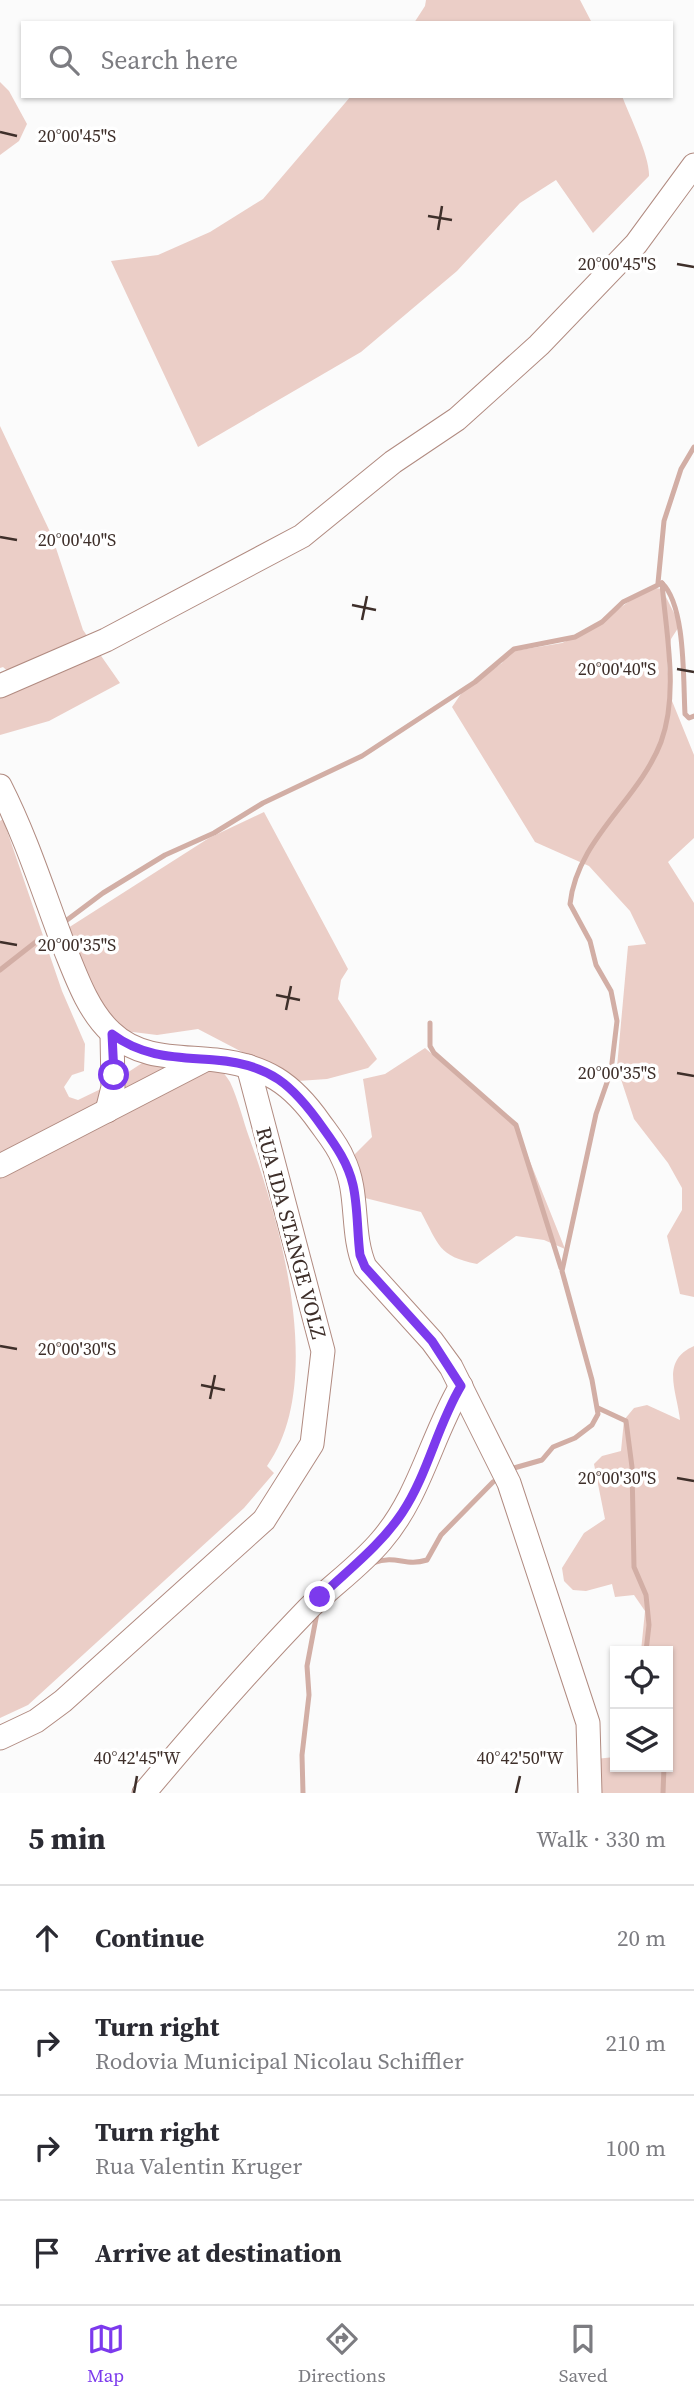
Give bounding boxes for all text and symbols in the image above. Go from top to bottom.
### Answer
search box [21,21,673,98]
icon: search [45,41,83,79]
text: Search here [101,42,238,78]
text: 20°00'45"S [38,123,116,148]
text: 20°00'45"S [578,251,656,276]
text: 20°00'40"S [38,527,116,552]
text: 20°00'40"S [578,656,656,681]
text: 20°00'35"S [38,932,116,957]
route start [98,1059,129,1090]
text: 20°00'35"S [578,1060,656,1085]
street label: RUA IDA STANGE VOLZ [249,1124,334,1343]
text: 20°00'30"S [38,1336,116,1361]
text: 20°00'30"S [578,1465,656,1490]
route end [304,1581,335,1612]
map controls [610,1646,673,1772]
button: locate [610,1646,673,1709]
button: layers [610,1709,673,1772]
text: 40°42'45"W [94,1745,181,1770]
text: 40°42'50"W [477,1745,564,1770]
text: 5 min [28,1818,106,1859]
text: Walk · 330 m [536,1823,666,1855]
icon: ahead [28,1919,66,1957]
text: Continue [95,1920,204,1956]
text: 20 m [617,1922,666,1954]
text: Turn right [95,2009,219,2045]
icon: right [28,2024,66,2062]
text: 210 m [605,2027,666,2059]
text: Rodovia Municipal Nicolau Schiffler [95,2045,464,2077]
text: Turn right [95,2114,219,2150]
icon: right [28,2129,66,2167]
text: 100 m [605,2132,666,2164]
text: Rua Valentin Kruger [95,2150,302,2182]
icon: arrive [28,2234,66,2272]
text: Arrive at destination [95,2235,342,2271]
tab: Map [87,2320,125,2388]
tab: Directions [298,2320,386,2388]
tab: Saved [559,2320,607,2388]

